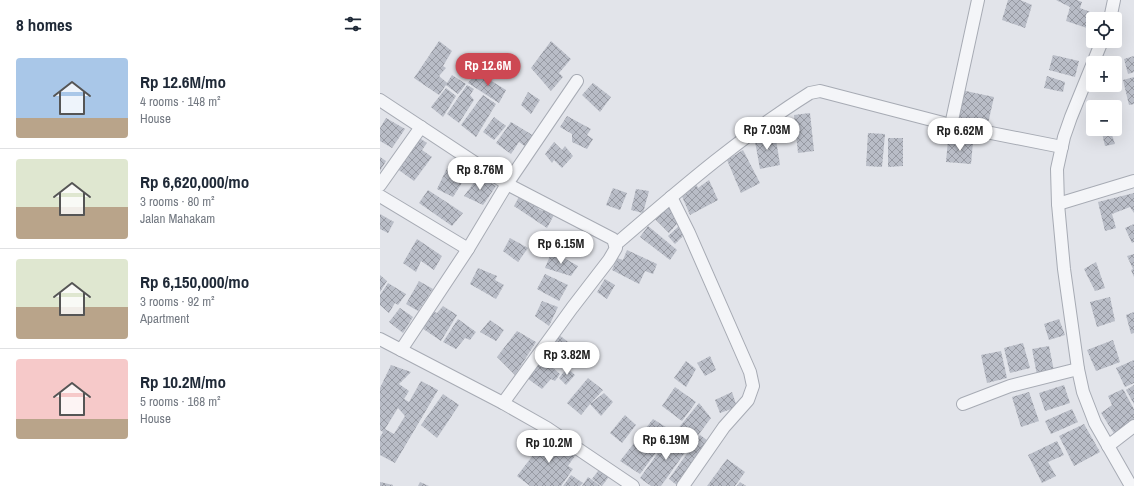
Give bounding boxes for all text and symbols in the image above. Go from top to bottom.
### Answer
map controls [1086,12,1122,136]
button: locate [1086,12,1122,48]
text: 8 homes [16,13,73,36]
icon: filters [342,13,364,35]
pin: Rp 12.6M [447,53,529,87]
button: + [1086,56,1122,92]
text: Rp 12.6M [465,57,511,74]
text: Rp 12.6M/mo [140,70,226,93]
icon: home [48,74,96,122]
text: 4 rooms · 148 m² [140,93,221,110]
button: − [1086,100,1122,136]
text: House [140,110,171,127]
pin: Rp 7.03M [726,117,808,151]
pin: Rp 6.62M [919,118,1001,152]
text: Rp 7.03M [744,121,790,138]
text: Rp 6.62M [937,122,983,139]
pin: Rp 8.76M [439,157,521,191]
text: Rp 8.76M [457,161,503,178]
text: Rp 6,620,000/mo [140,170,249,193]
icon: home [48,175,96,223]
text: 3 rooms · 80 m² [140,193,215,210]
text: Jalan Mahakam [140,210,215,227]
pin: Rp 6.15M [520,231,602,265]
text: Rp 6.15M [538,235,584,252]
text: Rp 6,150,000/mo [140,270,249,293]
icon: home [48,275,96,323]
text: 3 rooms · 92 m² [140,293,215,310]
text: Apartment [140,310,189,327]
pin: Rp 3.82M [526,342,608,376]
text: Rp 3.82M [544,346,590,363]
text: Rp 10.2M/mo [140,370,226,393]
icon: home [48,375,96,423]
text: 5 rooms · 168 m² [140,393,221,410]
text: House [140,410,171,427]
pin: Rp 6.19M [625,427,707,461]
pin: Rp 10.2M [508,430,590,464]
text: Rp 6.19M [643,431,689,448]
text: Rp 10.2M [526,434,572,451]

